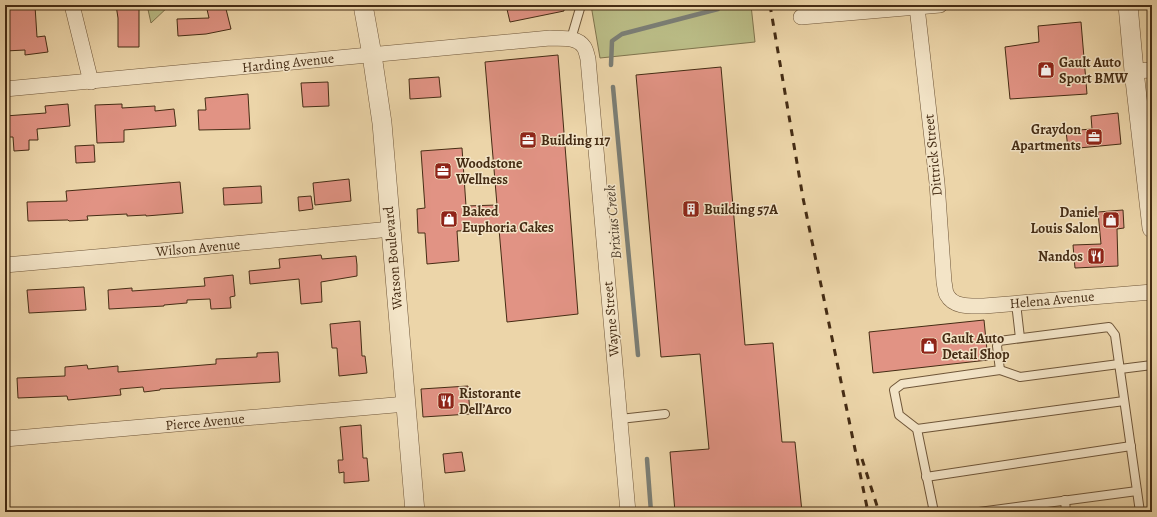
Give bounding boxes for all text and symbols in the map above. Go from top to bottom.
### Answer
street label: Harding Avenue [241,49,335,77]
place label: Gault Auto Sport BMW [1059,53,1129,88]
shop icon: Gault Auto Sport BMW [1036,60,1056,80]
street label: Dittrick Street [919,113,947,197]
place label: Graydon Apartments [1010,120,1081,155]
office icon: Graydon Apartments [1084,127,1104,147]
office icon: Building 117 [518,130,538,150]
place label: Building 117 [541,131,610,150]
place label: Woodstone Wellness [455,154,523,189]
office icon: Woodstone Wellness [433,161,453,181]
water label: Brixius Creek [600,184,626,260]
building icon: Building 57A [681,199,701,219]
place label: Building 57A [704,200,778,219]
place label: Baked Euphoria Cakes [462,202,554,237]
place label: Daniel Louis Salon [1031,203,1098,238]
street label: Watson Boulevard [379,205,407,312]
shop icon: Baked Euphoria Cakes [439,209,459,229]
shop icon: Daniel Louis Salon [1101,210,1121,230]
street label: Wilson Avenue [154,235,241,261]
restaurant icon: Nandos [1086,246,1106,266]
place label: Nandos [1038,247,1083,266]
street label: Wayne Street [598,280,624,358]
street label: Helena Avenue [1009,287,1095,313]
place label: Gault Auto Detail Shop [942,329,1010,364]
shop icon: Gault Auto Detail Shop [919,336,939,356]
place label: Ristorante Dell’Arco [459,384,521,419]
restaurant icon: Ristorante Dell’Arco [436,391,456,411]
street label: Pierce Avenue [165,409,245,435]

